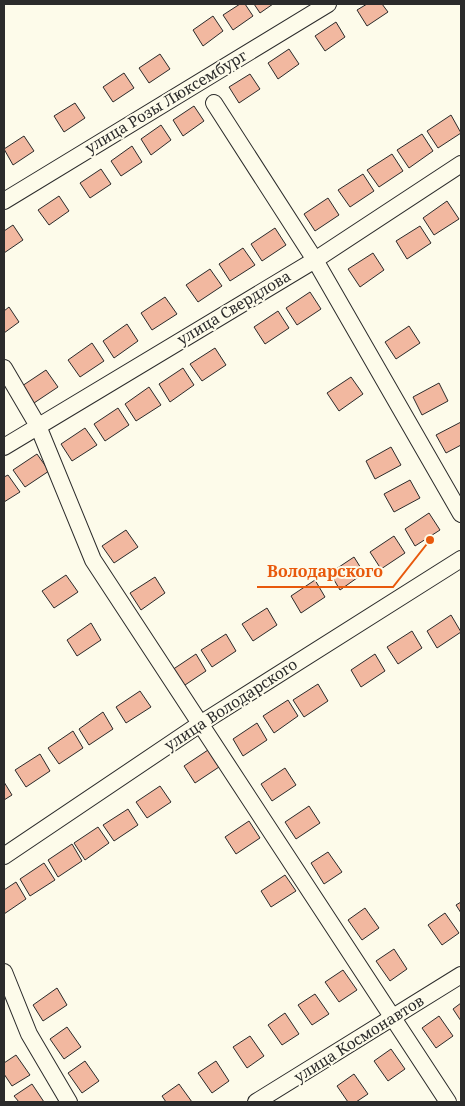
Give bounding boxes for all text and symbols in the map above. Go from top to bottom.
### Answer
street label: улица Розы Люксембург [81,45,250,157]
street label: улица Свердлова [173,265,294,349]
callout: Володарского [257,556,393,587]
text: Володарского [267,560,383,582]
street label: улица Володарского [160,654,301,755]
street label: улица Космонавтов [290,990,427,1086]

